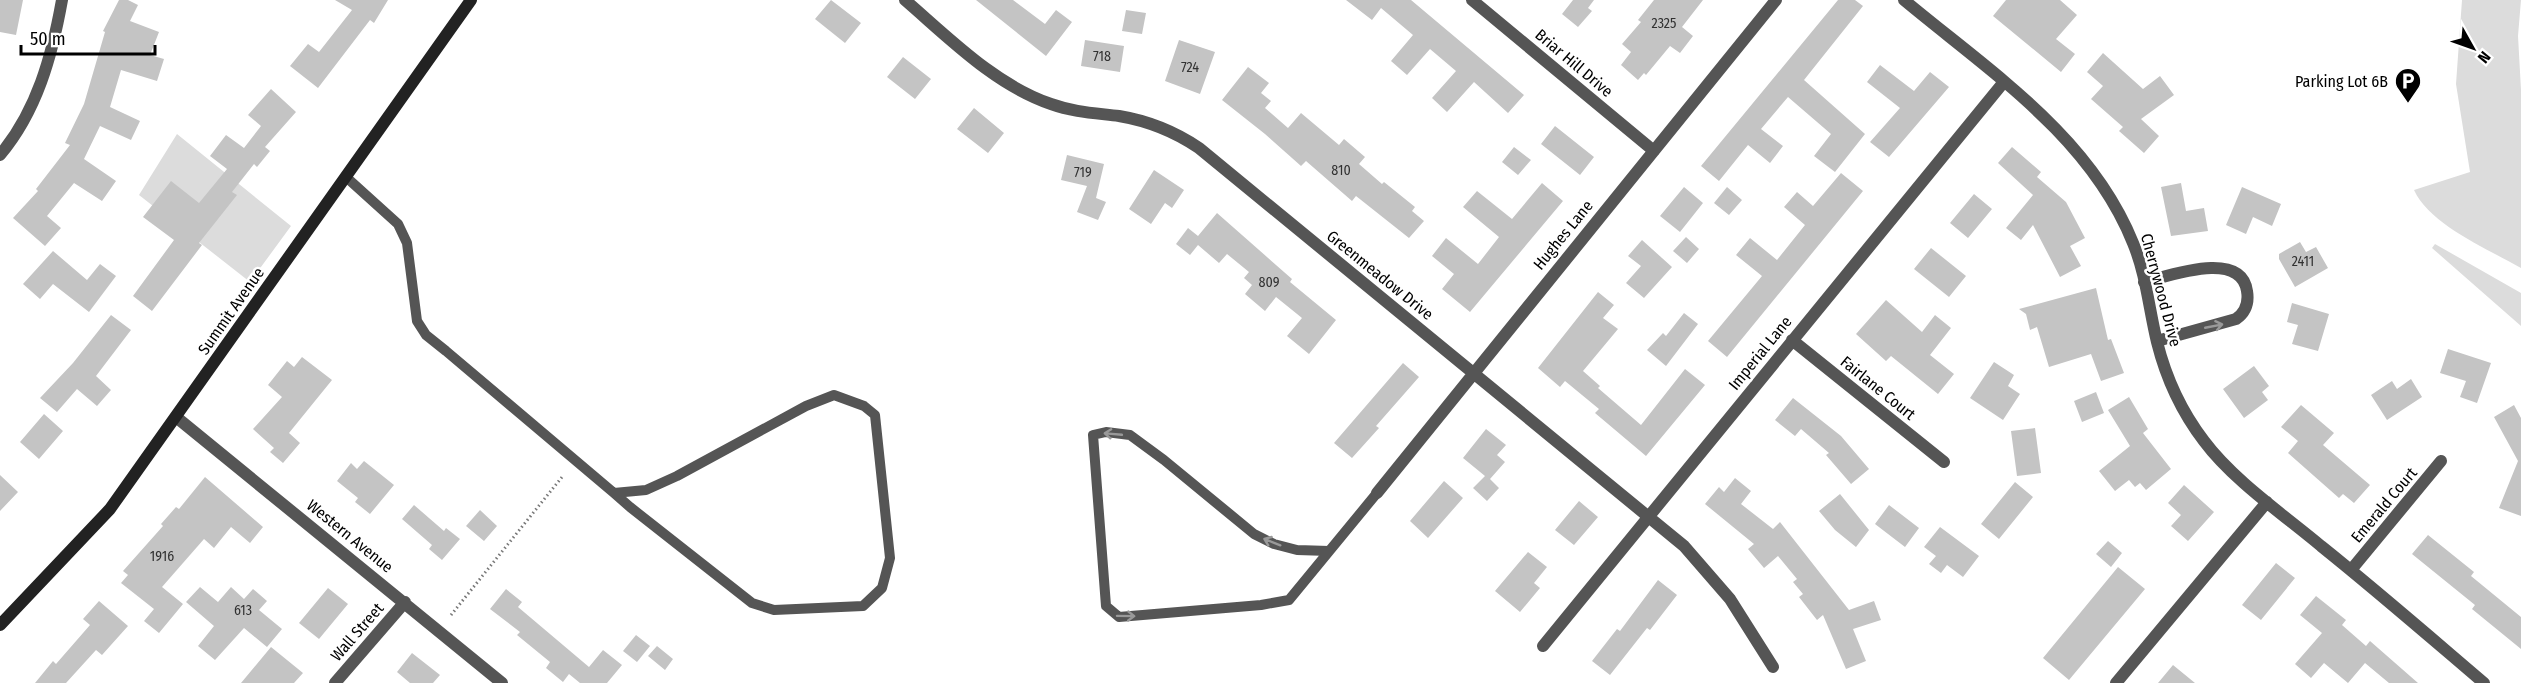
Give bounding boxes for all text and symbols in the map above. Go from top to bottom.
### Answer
house number: 2325 [1652,15,1676,32]
scale bar [21,18,154,56]
north arrow [2443,18,2503,78]
street label: Briar Hill Drive [1531,25,1617,101]
text: 50 m [30,28,66,50]
house number: 718 [1093,48,1111,65]
text: N [2474,48,2494,67]
house number: 724 [1181,59,1199,76]
parking icon: Parking Lot 6B [2393,66,2423,104]
place label: Parking Lot 6B [2295,72,2388,91]
house number: 810 [1331,162,1351,179]
house number: 719 [1074,164,1092,181]
street label: Hughes Lane [1529,196,1597,273]
street label: Greenmeadow Drive [1323,226,1437,324]
street label: Cherrywood Drive [2137,231,2185,349]
house number: 2411 [2292,253,2314,270]
street label: Summit Avenue [194,264,268,358]
house number: 809 [1259,274,1280,291]
street label: Imperial Lane [1724,312,1796,394]
one-way arrow [2203,320,2223,331]
street label: Fairlane Court [1837,352,1920,424]
one-way arrow [1104,428,1124,439]
street label: Emerald Court [2347,463,2421,546]
street label: Western Avenue [303,495,397,577]
one-way arrow [1263,536,1282,547]
house number: 1916 [150,548,174,565]
street label: Wall Street [327,599,388,665]
house number: 613 [234,602,252,619]
one-way arrow [1115,610,1135,621]

